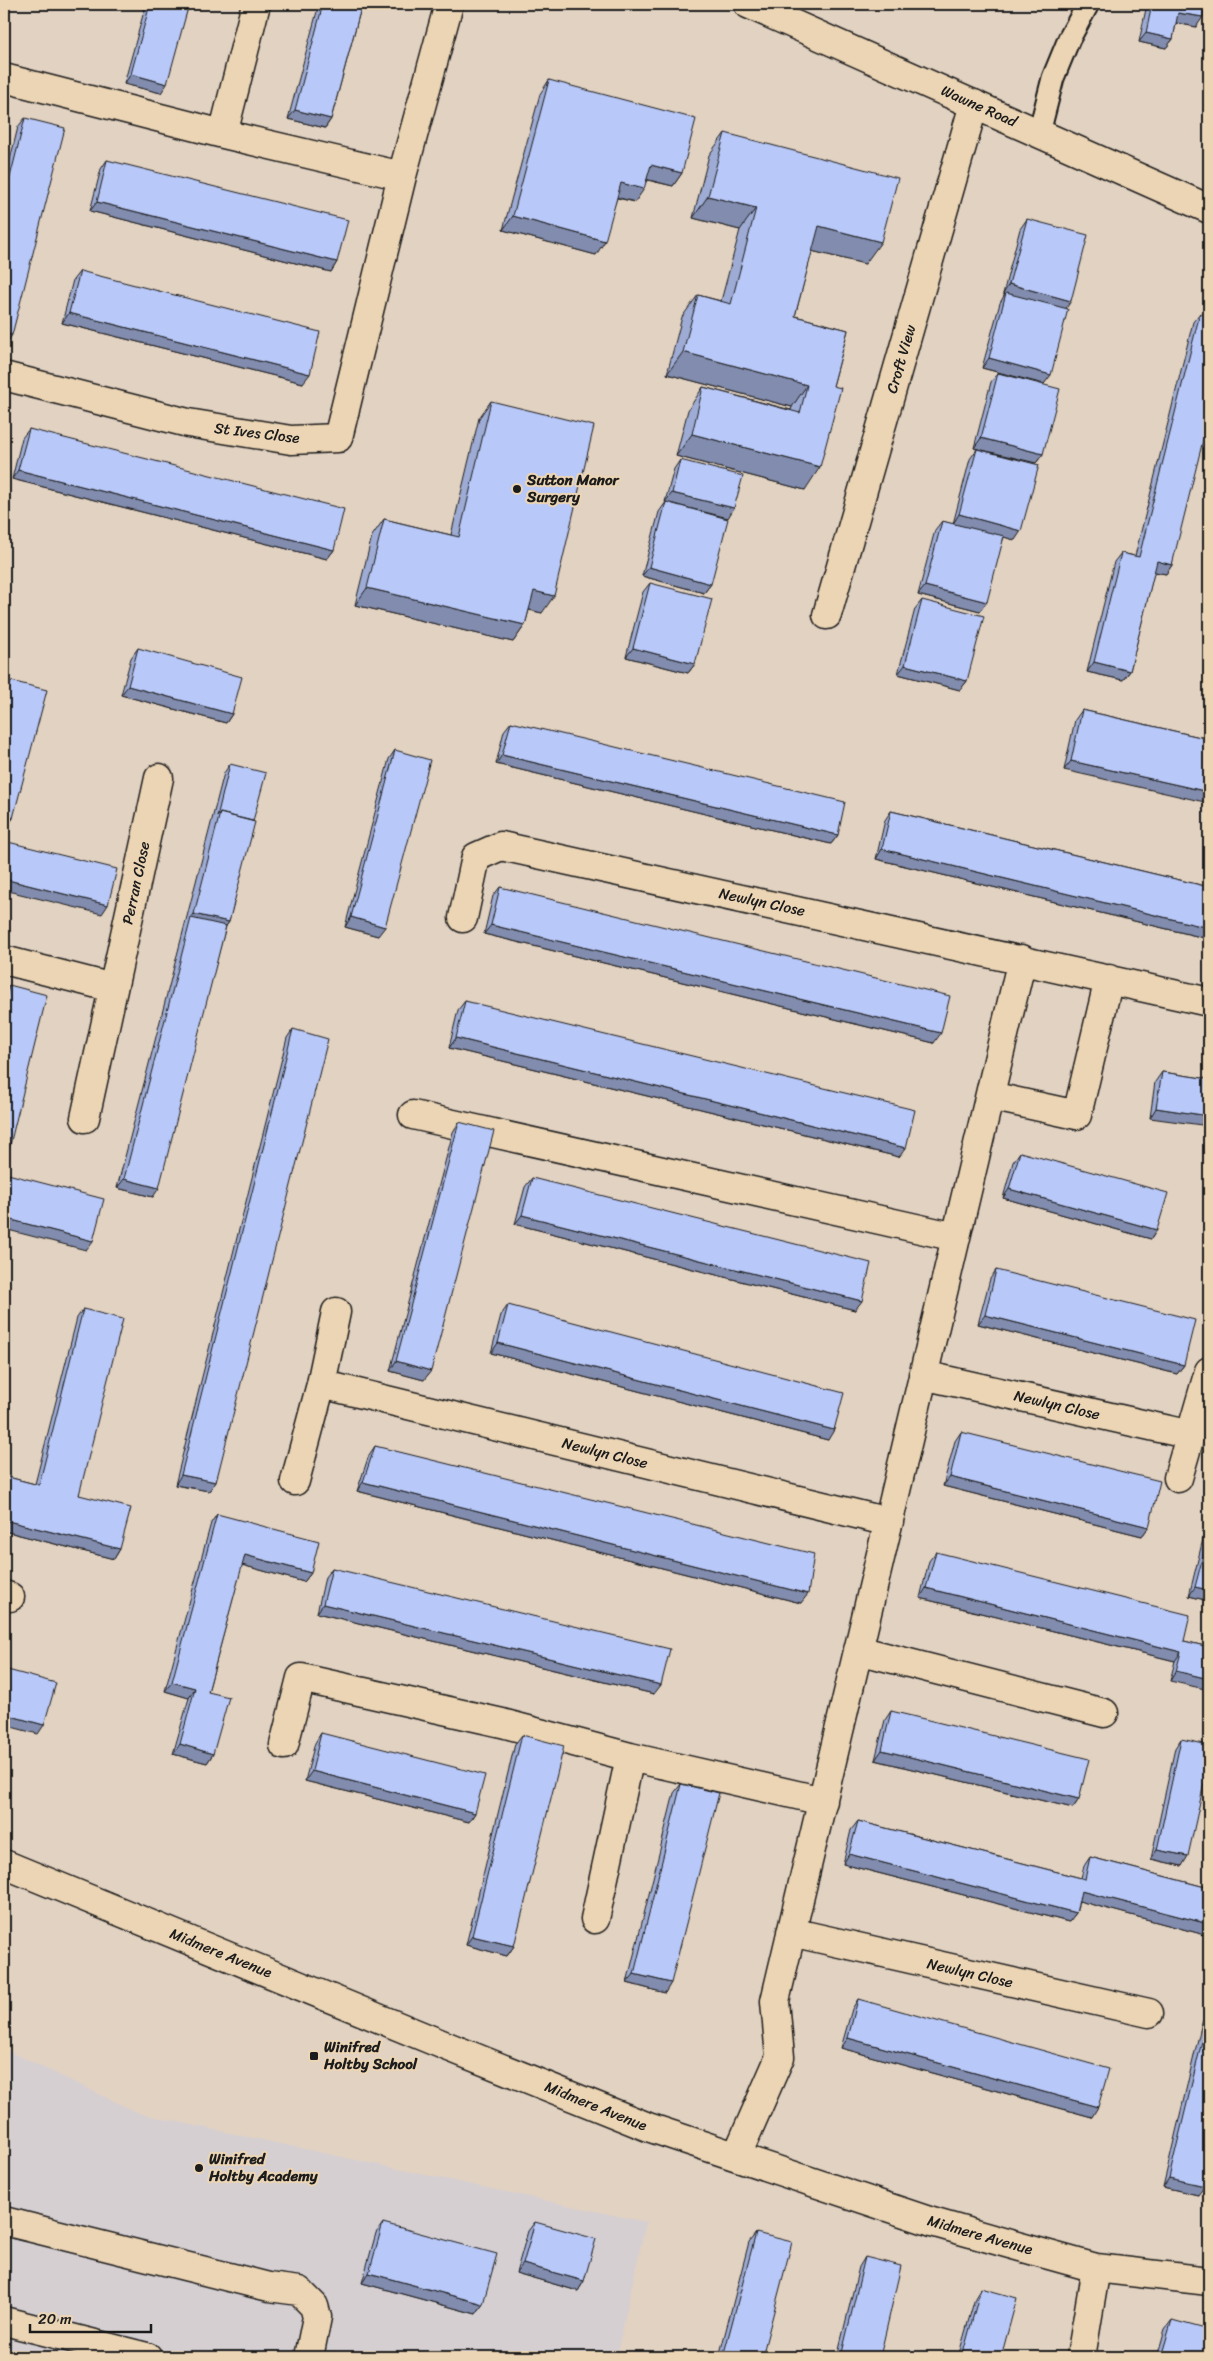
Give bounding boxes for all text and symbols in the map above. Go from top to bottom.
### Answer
street label: Wawne Road [937,78,1022,135]
street label: Croft View [879,321,923,396]
street label: St Ives Close [213,415,301,451]
place label: Sutton Manor Surgery [526,467,621,510]
marker: Sutton Manor Surgery [511,483,523,495]
street label: Perran Close [115,839,158,927]
street label: Newlyn Close [716,880,808,924]
street label: Newlyn Close [1011,1382,1103,1428]
street label: Newlyn Close [559,1430,651,1476]
street label: Midmere Avenue [166,1921,276,1985]
street label: Newlyn Close [924,1950,1016,1996]
place label: Winifred Holtby School [323,2034,418,2077]
marker: Winifred Holtby School [308,2050,320,2062]
street label: Midmere Avenue [541,2074,651,2138]
place label: Winifred Holtby Academy [208,2146,319,2189]
marker: Winifred Holtby Academy [193,2162,205,2174]
street label: Midmere Avenue [924,2208,1036,2262]
scale bar [30,2301,151,2333]
text: 20 m [38,2306,72,2332]

